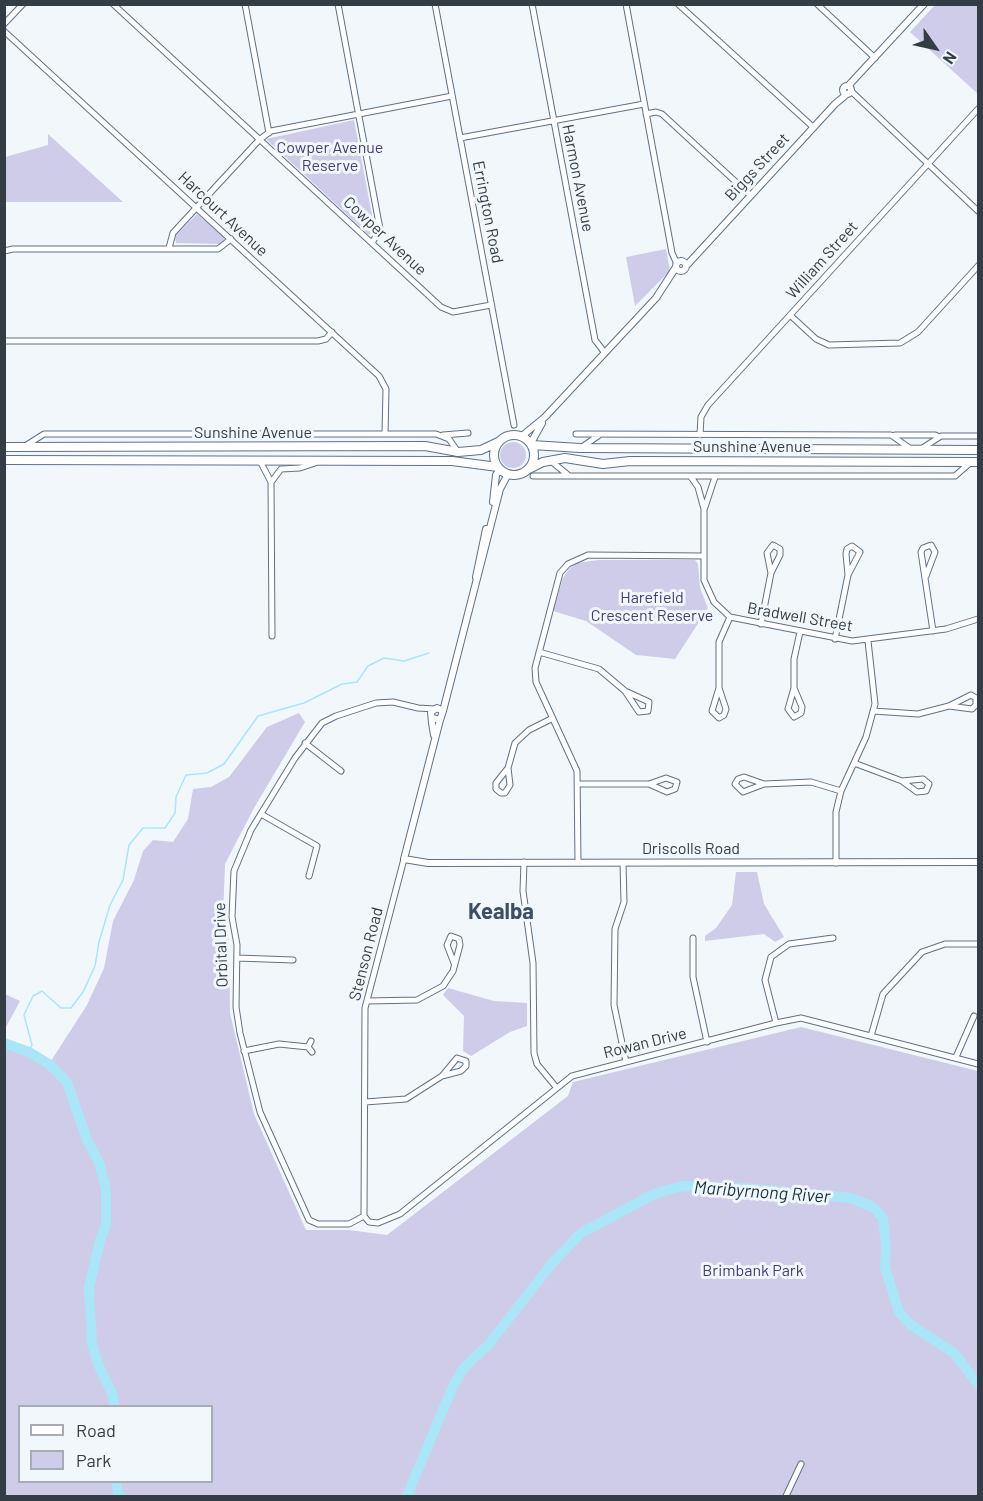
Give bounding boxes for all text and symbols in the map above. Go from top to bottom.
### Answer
north arrow [905,18,965,78]
text: N [939,49,961,68]
street label: Harmon Avenue [558,123,598,233]
street label: Biggs Street [721,129,793,205]
park label: Cowper Avenue Reserve [277,138,383,176]
street label: Errington Road [469,159,507,265]
street label: Harcourt Avenue [174,167,272,261]
street label: Cowper Avenue [339,193,431,279]
street label: William Street [782,217,862,303]
street label: Sunshine Avenue [194,423,312,443]
street label: Sunshine Avenue [693,437,811,457]
park label: Harefield Crescent Reserve [591,588,713,626]
street label: Bradwell Street [746,598,854,636]
street label: Driscolls Road [642,839,740,859]
district label: Kealba [468,899,534,925]
street label: Orbital Drive [210,902,232,988]
street label: Stenson Road [345,905,387,1003]
street label: Rowan Drive [601,1023,689,1063]
water label: Maribyrnong River [693,1176,831,1208]
park label: Brimbank Park [702,1261,804,1281]
legend [18,1405,213,1483]
text: Road [76,1419,116,1441]
text: Park [76,1449,111,1471]

